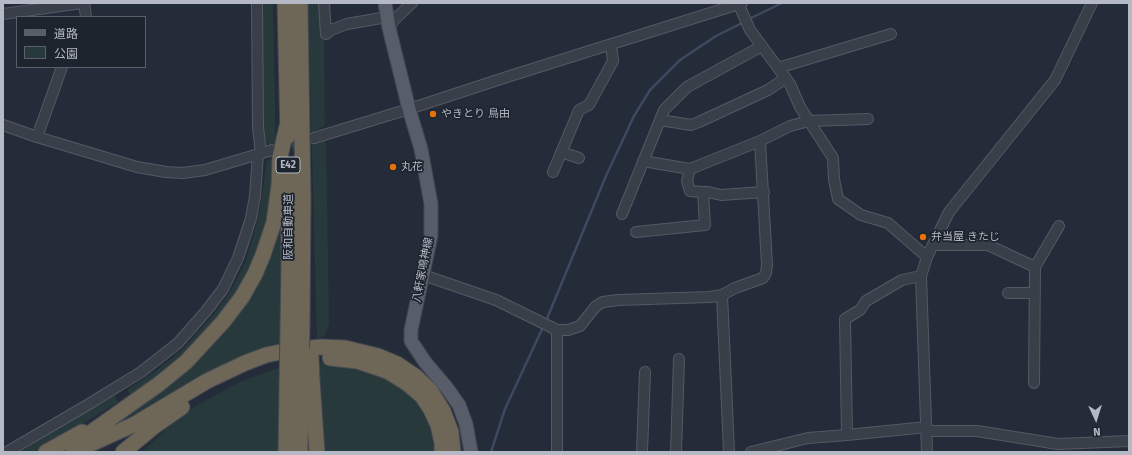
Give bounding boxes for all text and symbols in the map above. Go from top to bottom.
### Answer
legend [16,16,146,68]
text: 道路 [54,27,78,41]
text: 公園 [54,47,78,61]
place label: やきとり 鳥由 [441,107,510,121]
marker: やきとり 鳥由 [428,109,438,119]
road number: E42 [276,157,300,173]
place label: 丸花 [401,160,423,174]
marker: 丸花 [388,162,398,172]
street label: 阪和自動車道 [282,194,296,260]
place label: 弁当屋 きたじ [931,230,1000,244]
marker: 弁当屋 きたじ [918,232,928,242]
street label: 八軒家鳴神線 [410,236,436,304]
north arrow [1076,399,1116,439]
text: N [1093,425,1101,438]

